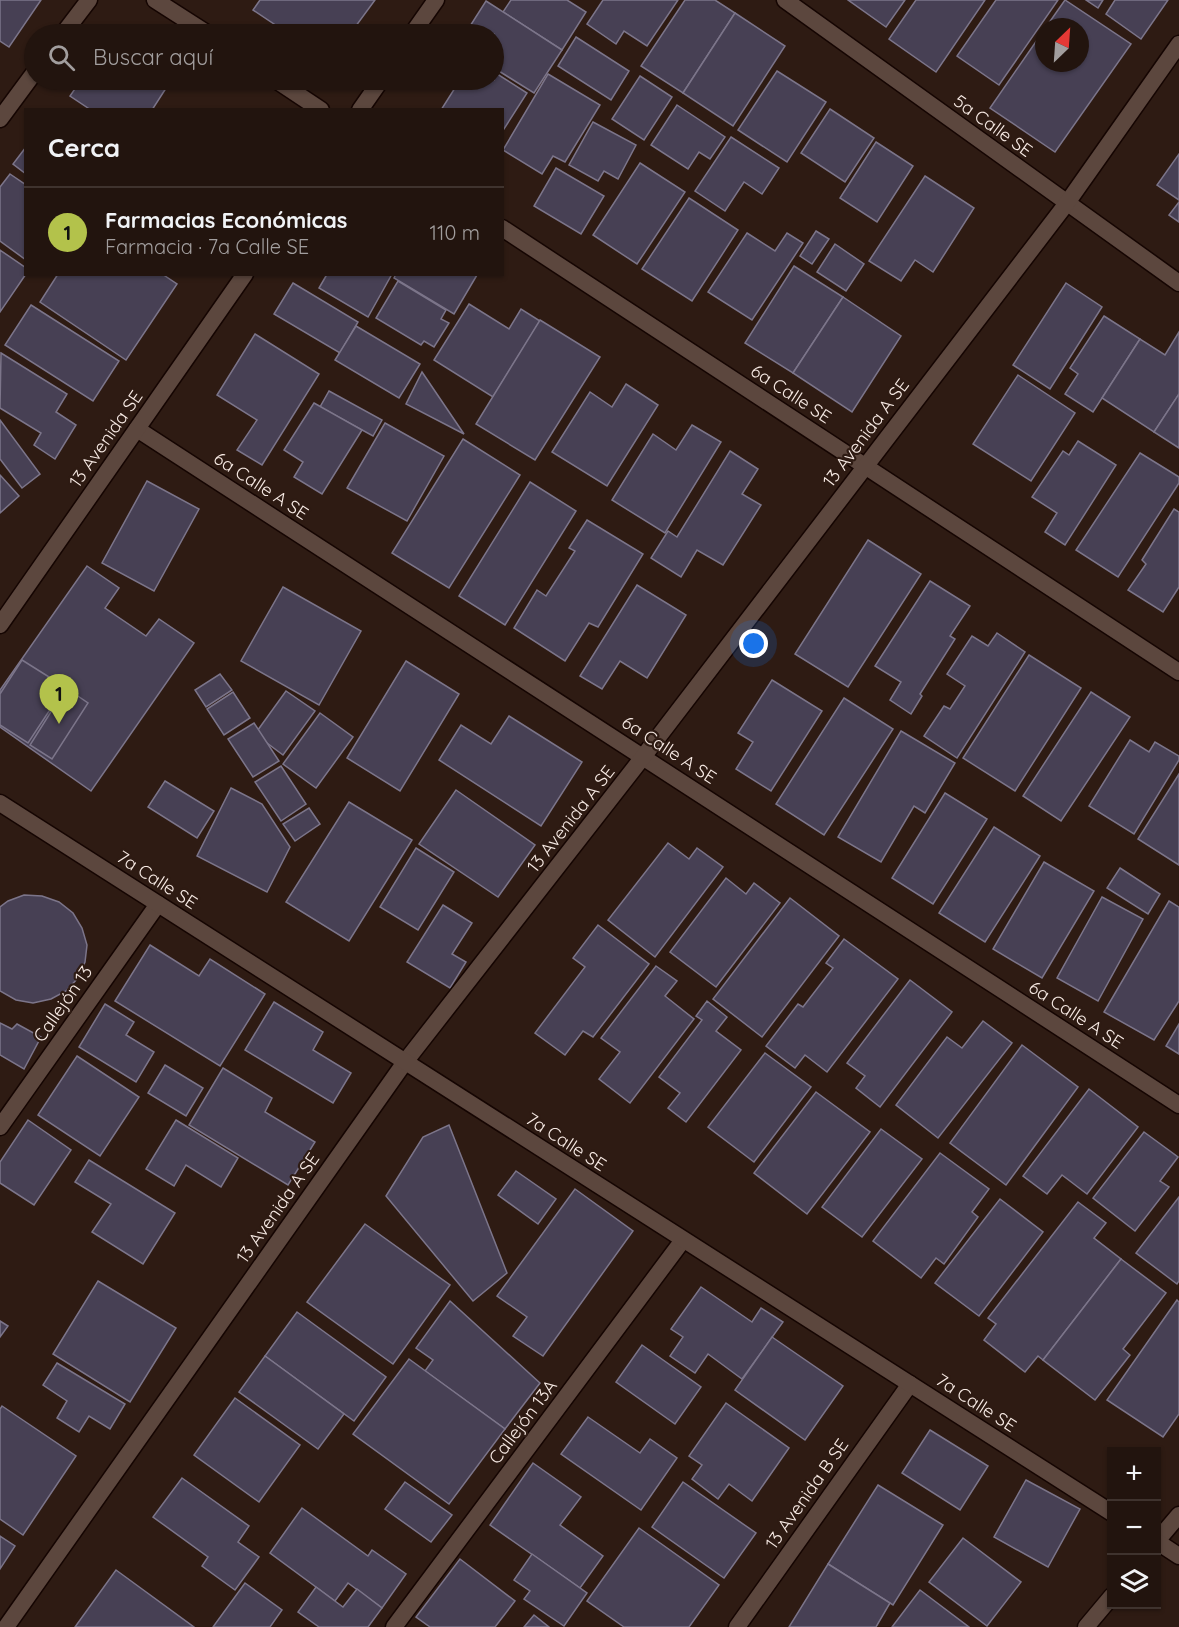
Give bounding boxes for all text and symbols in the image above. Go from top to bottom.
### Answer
north arrow [1035,18,1089,72]
search box [24,24,504,90]
icon: search [45,41,78,74]
text: Buscar aquí [93,43,213,71]
street label: 5a Calle SE [949,89,1037,162]
text: Cerca [48,131,120,164]
text: Farmacias Económicas [105,206,347,234]
text: 1 [64,220,71,245]
text: 110 m [430,220,480,245]
text: Farmacia · 7a Calle SE [105,234,309,259]
street label: 6a Calle SE [747,359,836,428]
street label: 13 Avenida A SE [817,374,914,491]
street label: 13 Avenida SE [64,386,147,492]
street label: 6a Calle A SE [210,446,313,525]
your location [739,629,768,658]
pin: 1 [40,674,78,724]
street label: 6a Calle A SE [618,710,721,789]
street label: 13 Avenida A SE [522,761,620,877]
street label: 7a Calle SE [113,845,202,914]
street label: Callejón 13 [28,961,97,1046]
street label: 6a Calle A SE [1025,975,1128,1054]
street label: 7a Calle SE [522,1107,611,1176]
street label: 13 Avenida A SE [231,1148,324,1267]
street label: 7a Calle SE [932,1368,1021,1437]
street label: Callejón 13A [483,1375,562,1468]
street label: 13 Avenida B SE [760,1434,853,1553]
map controls [1107,1447,1161,1609]
button: + [1107,1447,1161,1501]
button: − [1107,1501,1161,1555]
button: layers [1107,1555,1161,1609]

